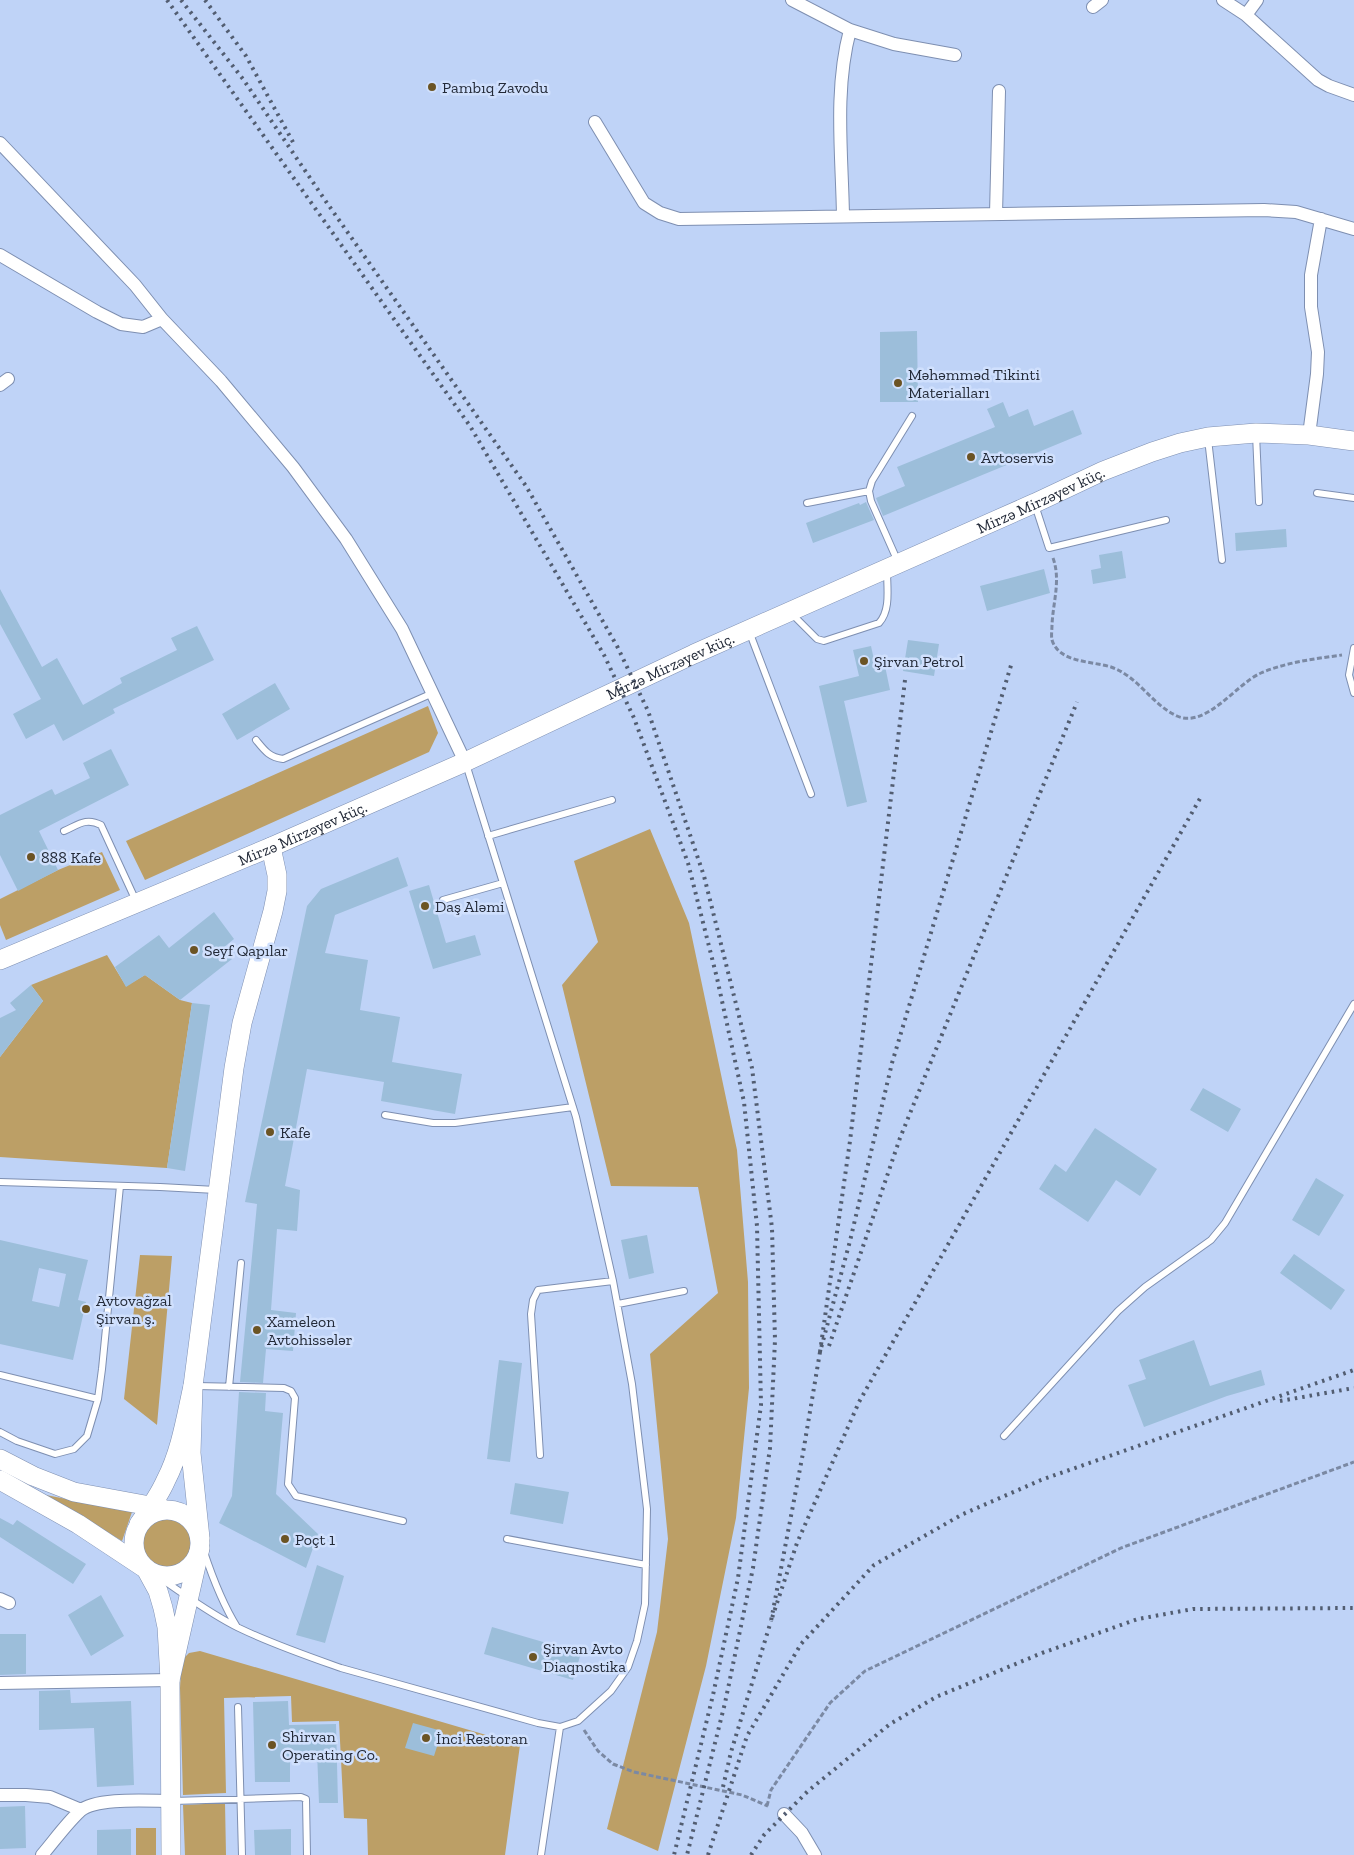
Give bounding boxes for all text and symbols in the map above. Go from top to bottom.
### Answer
place label: Pambıq Zavodu [442,78,548,97]
marker: Pambıq Zavodu [426,81,438,93]
place label: Məhəmməd Tikinti Materialları [908,365,1040,402]
marker: Məhəmməd Tikinti Materialları [892,377,904,389]
place label: Avtoservis [981,448,1054,467]
marker: Avtoservis [965,451,977,463]
street label: Mirzə Mirzəyev küç. [974,462,1108,537]
street label: Mirzə Mirzəyev küç. [603,628,737,704]
place label: Şirvan Petrol [874,652,964,671]
marker: Şirvan Petrol [858,655,870,667]
street label: Mirzə Mirzəyev küç. [235,797,370,869]
place label: 888 Kafe [41,848,101,867]
marker: 888 Kafe [25,851,37,863]
place label: Daş Aləmi [435,897,505,916]
marker: Daş Aləmi [419,900,431,912]
place label: Seyf Qapılar [204,941,288,960]
marker: Seyf Qapılar [188,944,200,956]
place label: Kafe [280,1123,311,1142]
marker: Kafe [264,1126,276,1138]
place label: Avtovağzal Şirvan ş. [96,1291,172,1328]
marker: Avtovağzal Şirvan ş. [80,1303,92,1315]
place label: Xameleon Avtohissələr [267,1312,353,1349]
marker: Xameleon Avtohissələr [251,1324,263,1336]
place label: Poçt 1 [295,1530,335,1549]
marker: Poçt 1 [279,1533,291,1545]
place label: Şirvan Avto Diaqnostika [543,1639,626,1676]
marker: Şirvan Avto Diaqnostika [527,1651,539,1663]
place label: Shirvan Operating Co. [282,1727,378,1764]
place label: İnci Restoran [436,1729,529,1748]
marker: İnci Restoran [420,1732,432,1744]
marker: Shirvan Operating Co. [266,1739,278,1751]

